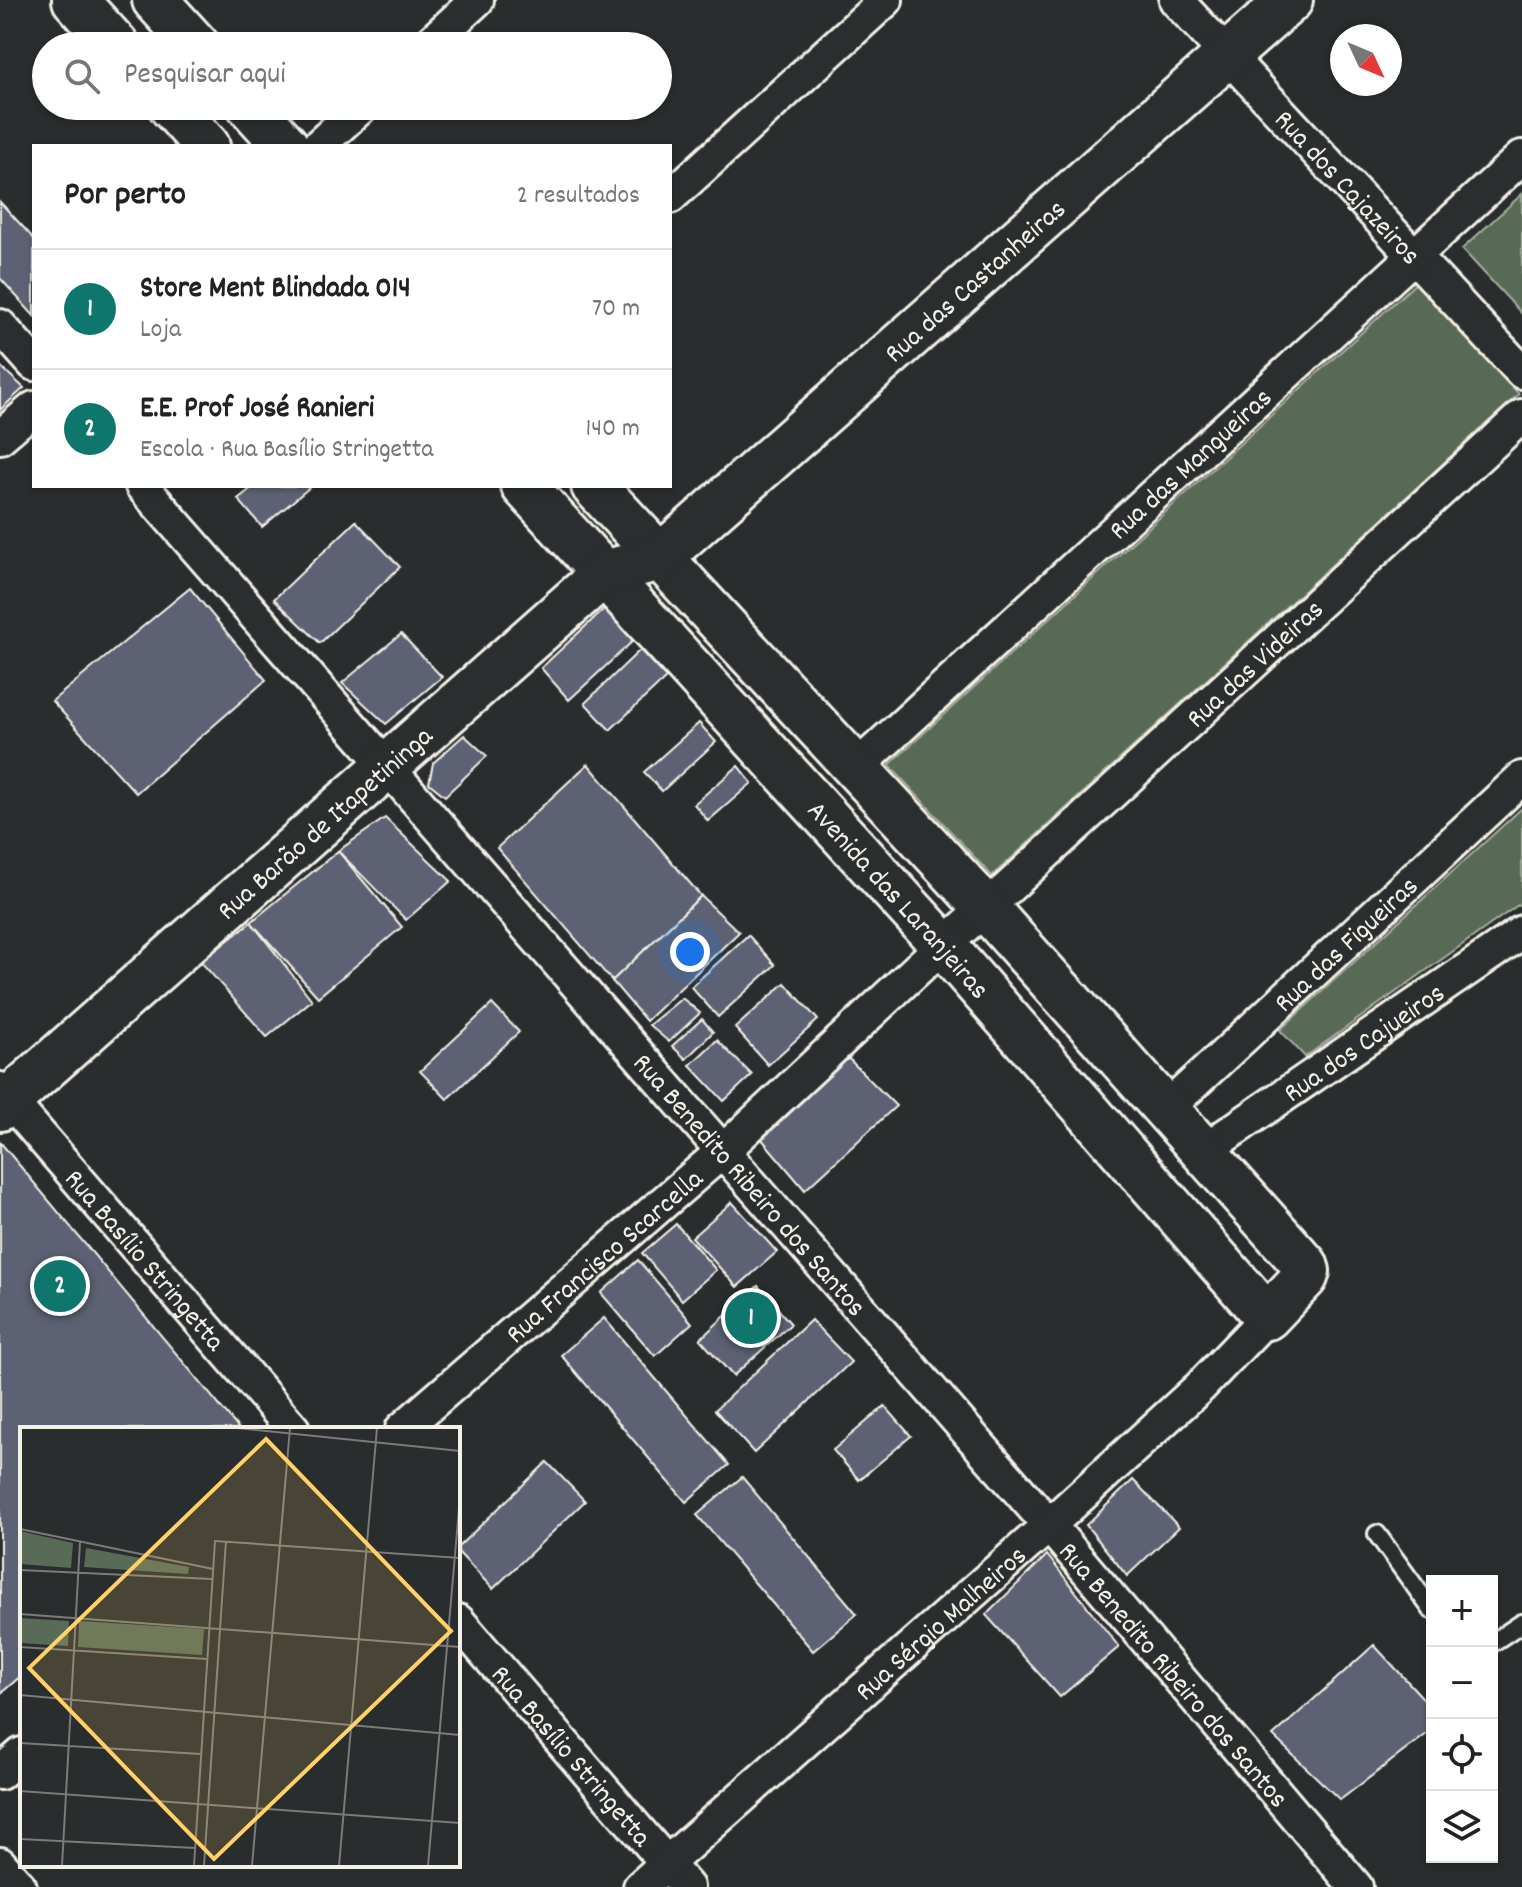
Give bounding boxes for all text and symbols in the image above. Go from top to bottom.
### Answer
north arrow [1330,24,1402,96]
search box [32,32,672,120]
icon: search [60,54,104,98]
text: Pesquisar aqui [124,55,286,98]
street label: Rua dos Cajazeiros [1263,103,1428,276]
text: Por perto [64,172,186,221]
text: 2 resultados [517,178,640,215]
street label: Rua das Castanheiras [878,192,1077,375]
text: Store Ment Blindada 014 [140,269,411,312]
text: 1 [87,291,93,328]
text: 70 m [592,291,640,328]
text: Loja [140,312,181,349]
street label: Rua das Mangueiras [1102,381,1283,552]
text: E.E. Prof José Ranieri [140,389,374,432]
text: 2 [84,411,96,448]
text: 140 m [586,411,640,448]
text: Escola · Rua Basílio Stringetta [140,432,433,469]
street label: Rua das Videiras [1179,592,1335,740]
street label: Rua Barão de Itapetininga [210,719,444,932]
street label: Avenida das Laranjeiras [796,794,997,1010]
street label: Rua das Figueiras [1267,869,1429,1024]
your location [670,932,710,972]
street label: Rua dos Cajueiros [1277,976,1454,1115]
street label: Rua Benedito Ribeiro dos Santos [621,1046,873,1327]
street label: Rua Francisco Scarcella [499,1161,715,1356]
street label: Rua Basílio Stringetta [53,1162,233,1362]
pin: 2 [34,1256,86,1316]
pin: 1 [725,1288,777,1348]
inset map [20,1427,460,1867]
street label: Rua Benedito Ribeiro dos Santos [1047,1535,1296,1819]
street label: Rua Sérgio Malheiros [848,1539,1038,1713]
map controls [1426,1575,1498,1863]
button: + [1426,1575,1498,1647]
button: − [1426,1647,1498,1719]
street label: Rua Basílio Stringetta [479,1658,659,1858]
button: locate [1426,1719,1498,1791]
button: layers [1426,1791,1498,1863]

